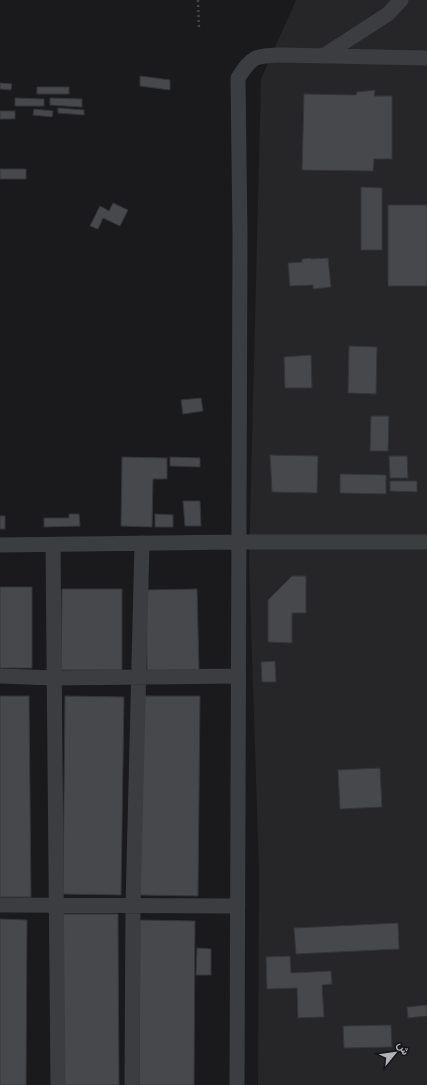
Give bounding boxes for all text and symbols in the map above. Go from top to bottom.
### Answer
north arrow [375,1033,415,1073]
text: ش [394,1039,412,1057]

